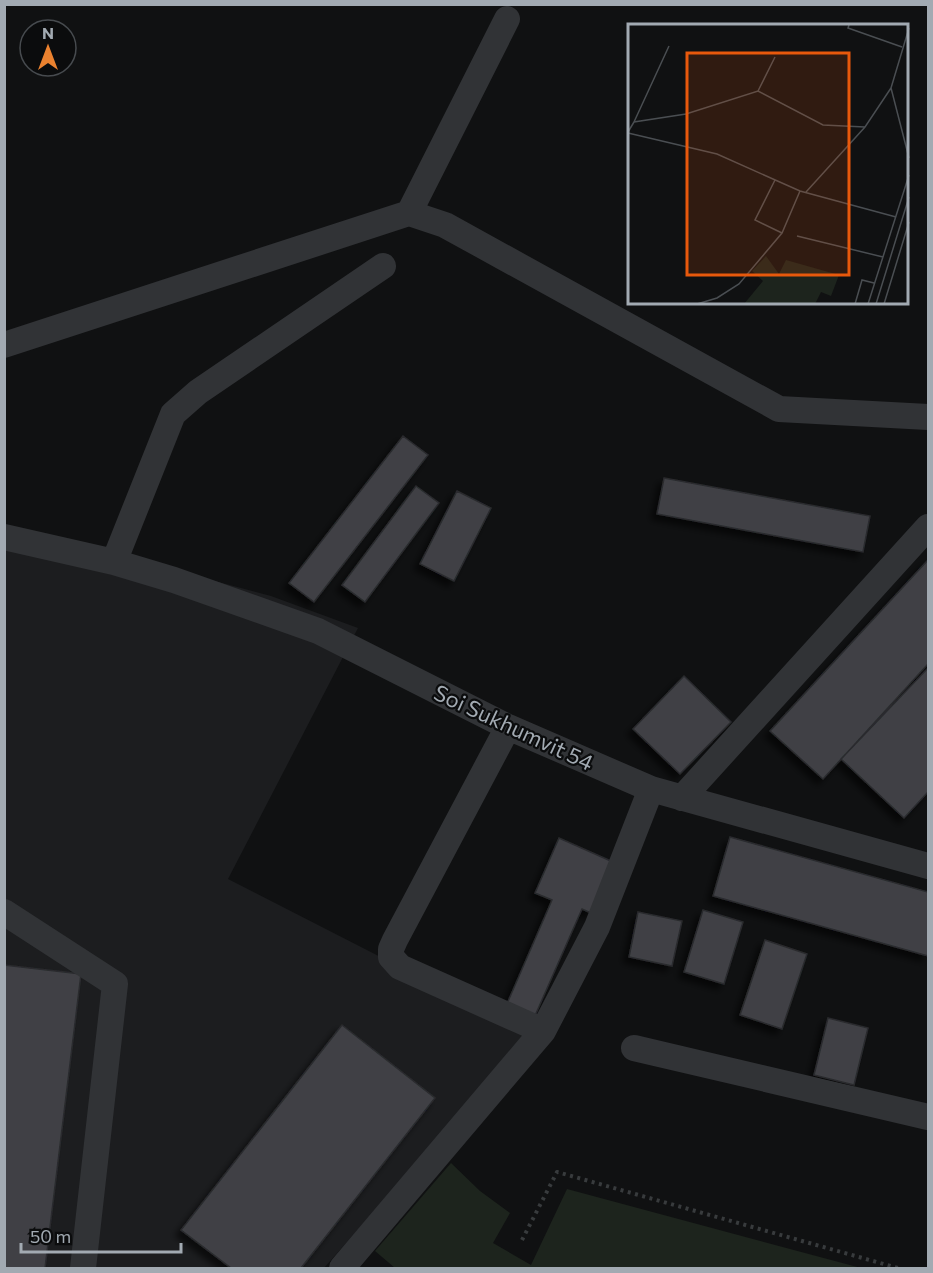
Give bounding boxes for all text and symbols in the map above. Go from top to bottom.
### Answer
north arrow [18,18,78,78]
text: N [42,23,54,42]
inset map [628,24,909,304]
street label: Soi Sukhumvit 54 [430,678,598,776]
scale bar [21,1216,182,1254]
text: 50 m [30,1225,71,1247]

